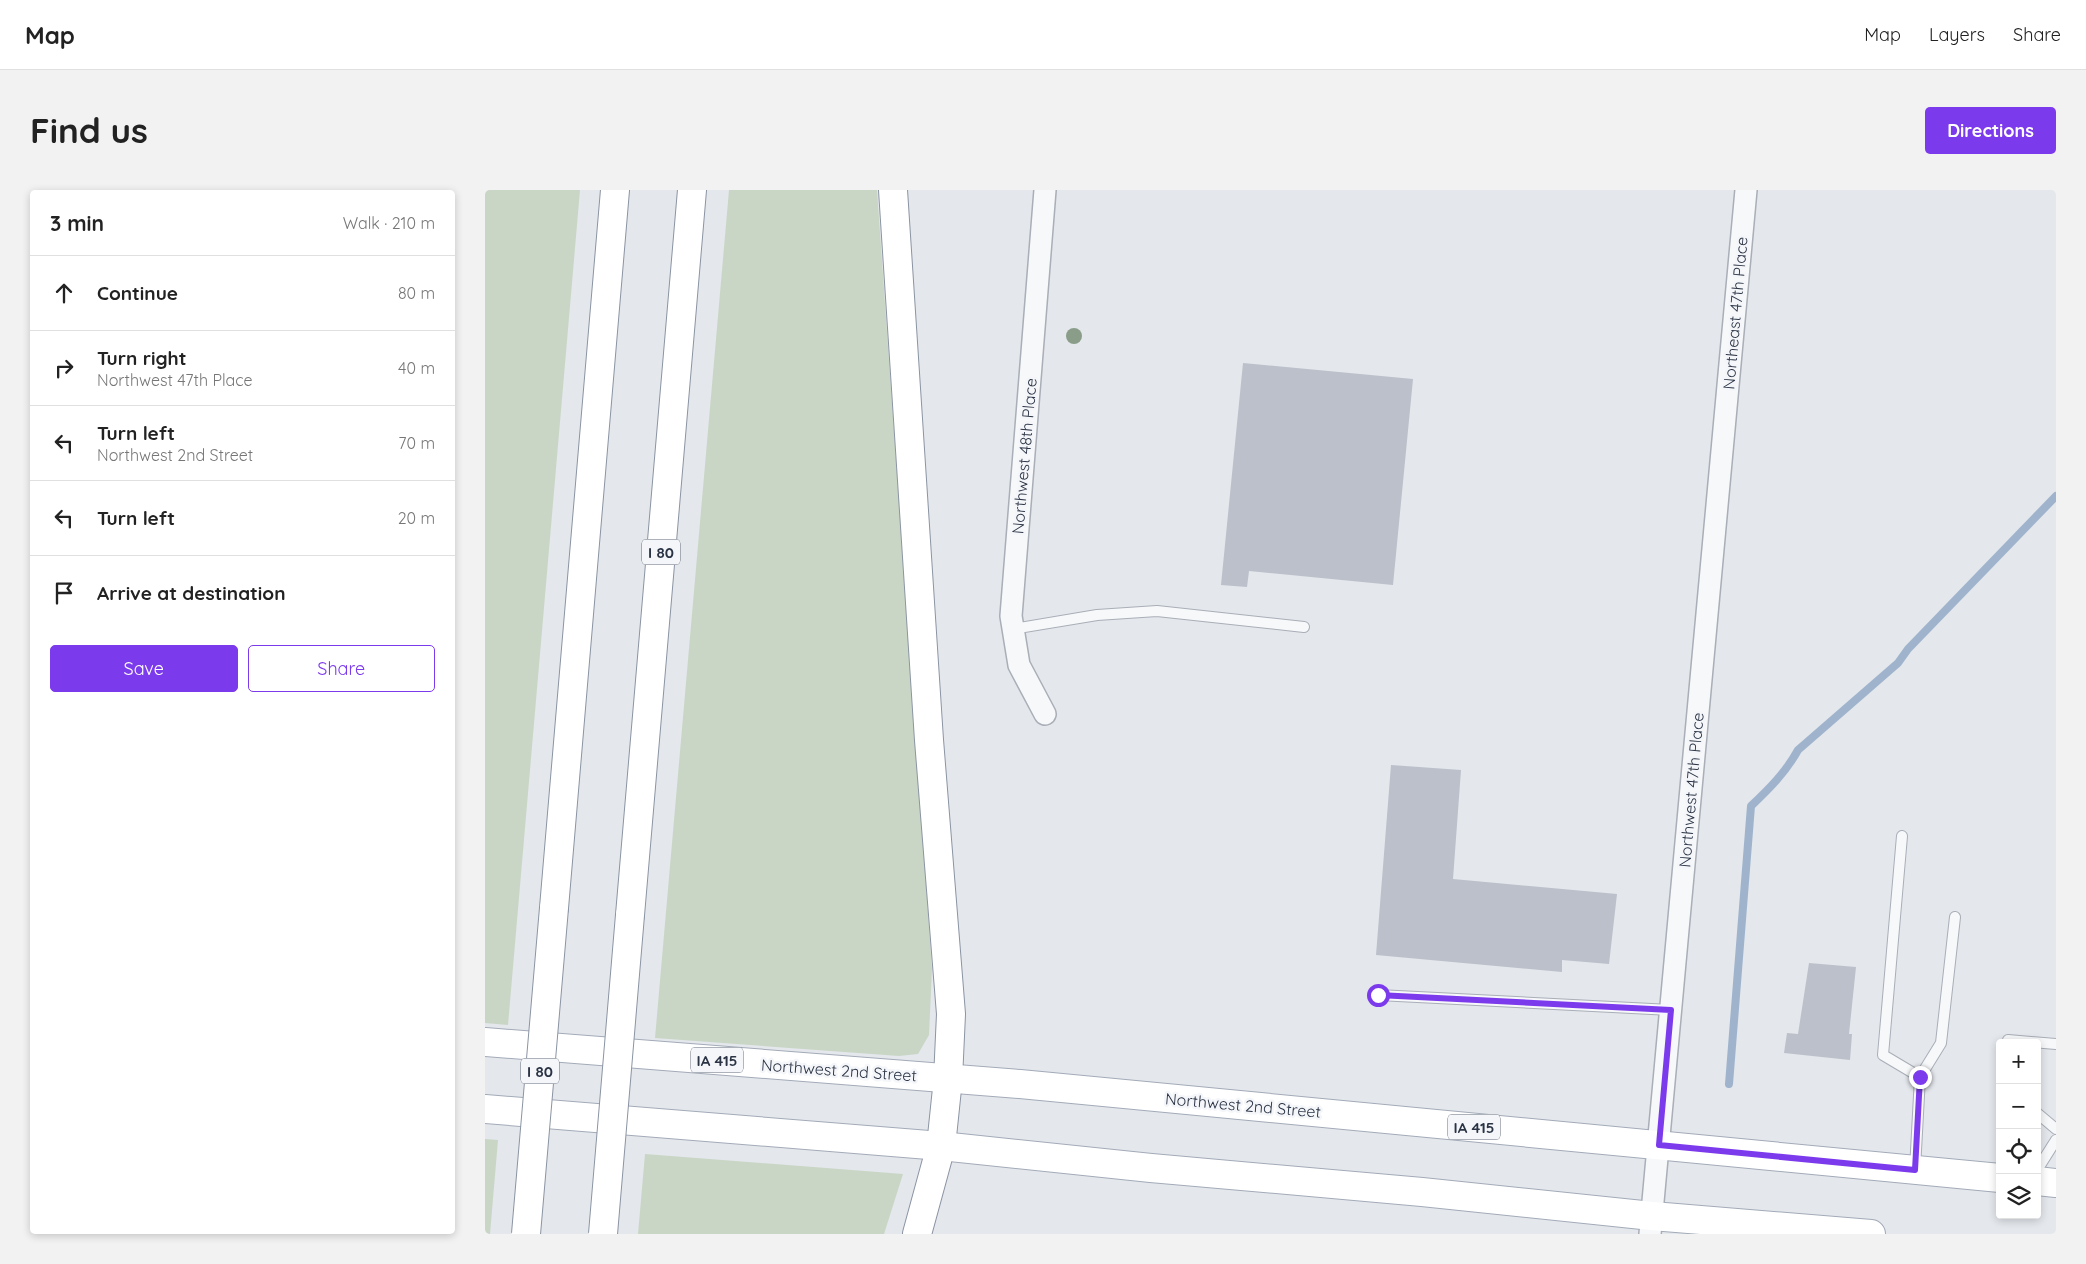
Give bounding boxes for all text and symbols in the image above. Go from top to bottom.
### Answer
text: Map [25,20,75,50]
text: Map [1864,23,1901,46]
text: Layers [1929,23,1985,46]
text: Share [2013,23,2061,46]
button: Directions [1925,107,2056,154]
text: Find us [30,108,148,152]
text: 3 min [50,210,104,236]
text: Walk · 210 m [343,213,435,233]
street label: Northeast 47th Place [1718,236,1752,390]
icon: ahead [50,279,78,307]
text: Continue [97,281,178,305]
text: 80 m [398,283,435,303]
text: Turn right [97,346,186,370]
icon: right [50,354,78,382]
text: 40 m [398,358,435,378]
text: Northwest 47th Place [97,370,253,390]
street label: Northwest 48th Place [1007,377,1041,535]
text: Turn left [97,421,175,445]
icon: left [50,429,78,457]
text: 70 m [398,433,435,453]
text: Northwest 2nd Street [97,445,253,465]
icon: left [50,504,78,532]
text: Turn left [97,506,175,530]
text: 20 m [398,508,435,528]
road number: I 80 [642,540,680,564]
icon: arrive [50,579,78,607]
text: Arrive at destination [97,581,286,605]
button: Save [50,645,238,692]
button: Share [248,645,435,692]
street label: Northwest 47th Place [1674,712,1708,868]
route start [1367,984,1390,1007]
map controls [1996,1039,2041,1219]
button: + [1996,1039,2041,1084]
road number: IA 415 [691,1048,743,1072]
street label: Northwest 2nd Street [760,1055,918,1085]
road number: I 80 [521,1058,559,1084]
route end [1909,1066,1932,1089]
button: − [1996,1084,2041,1129]
street label: Northwest 2nd Street [1164,1088,1322,1122]
road number: IA 415 [1448,1114,1500,1140]
button: locate [1996,1129,2041,1174]
button: layers [1996,1174,2041,1219]

